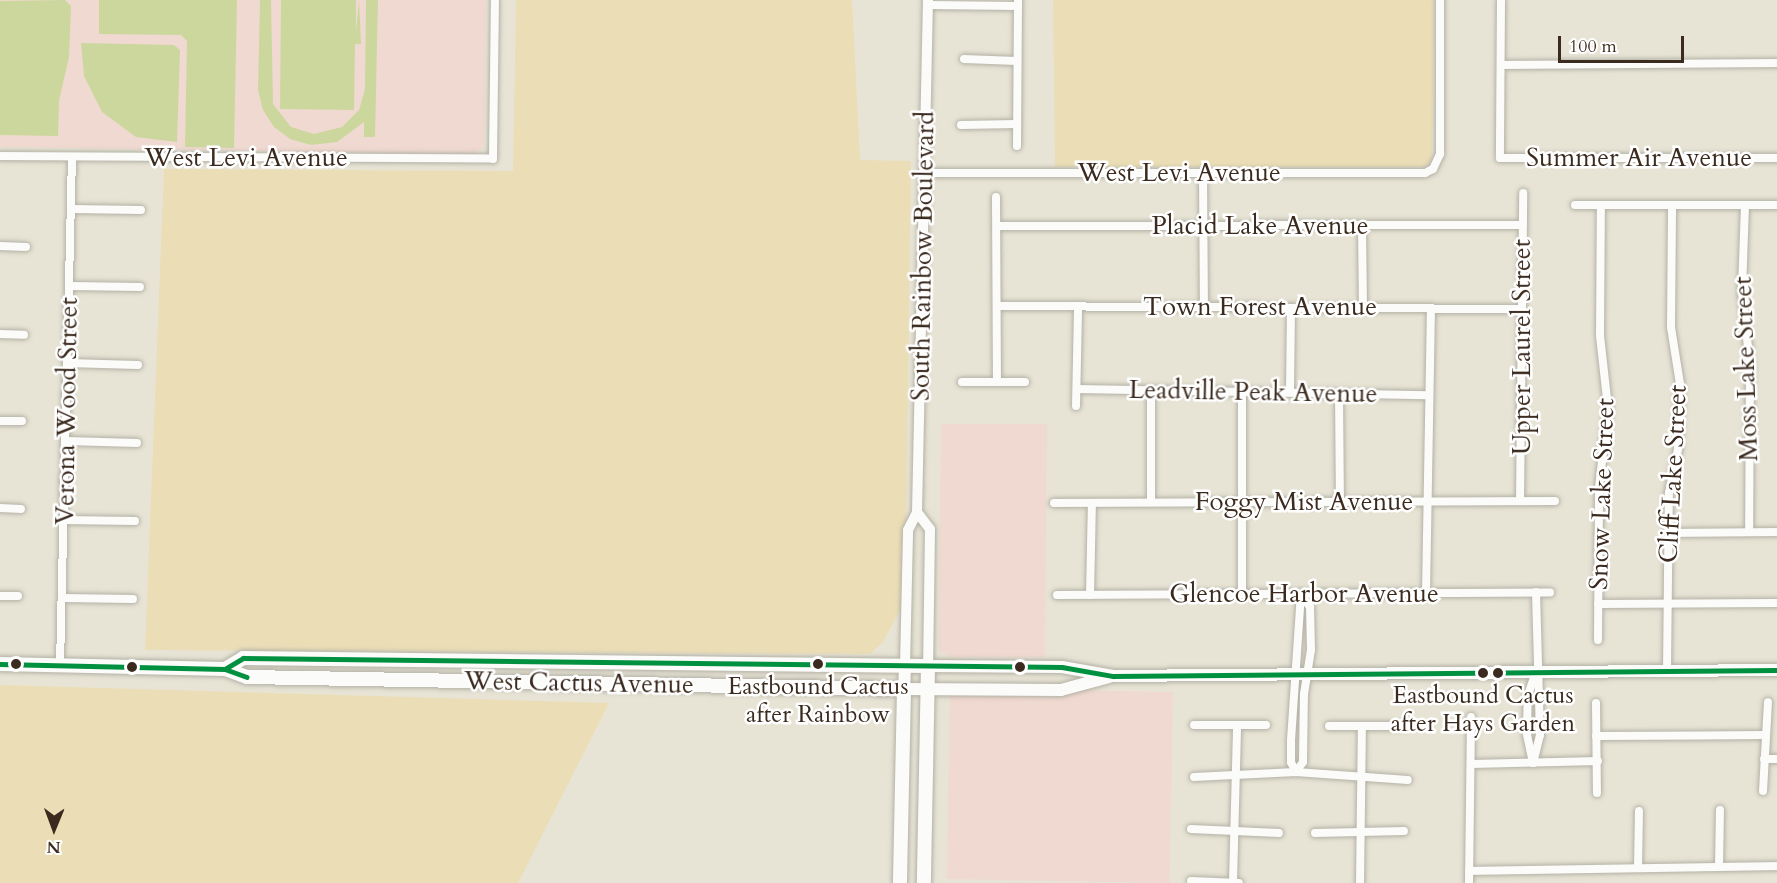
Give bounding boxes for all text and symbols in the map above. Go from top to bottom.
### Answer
scale bar [1561,24,1687,62]
text: 100 m [1569,34,1617,59]
street label: South Rainbow Boulevard [905,111,941,401]
street label: West Levi Avenue [144,142,348,174]
street label: Summer Air Avenue [1526,142,1752,174]
street label: West Levi Avenue [1077,157,1281,189]
street label: Placid Lake Avenue [1151,210,1369,242]
street label: Upper Laurel Street [1506,239,1538,455]
street label: Moss Lake Street [1727,276,1765,462]
street label: Town Forest Avenue [1143,291,1377,323]
street label: Verona Wood Street [49,297,85,525]
street label: Leadville Peak Avenue [1128,374,1378,410]
street label: Cliff Lake Street [1653,384,1693,564]
street label: Snow Lake Street [1583,398,1621,590]
street label: Foggy Mist Avenue [1195,486,1413,518]
street label: Glencoe Harbor Avenue [1169,578,1439,610]
unlabelled marker [10,658,22,670]
marker: Eastbound Cactus after Rainbow [812,658,824,670]
unlabelled marker [126,661,138,673]
unlabelled marker [1014,661,1026,673]
street label: West Cactus Avenue [464,665,694,701]
marker: Eastbound Cactus after Hays Garden [1477,667,1489,679]
unlabelled marker [1492,667,1504,679]
place label: Eastbound Cactus after Rainbow [727,673,909,729]
place label: Eastbound Cactus after Hays Garden [1391,682,1575,738]
north arrow [24,799,84,859]
text: N [47,836,61,858]

